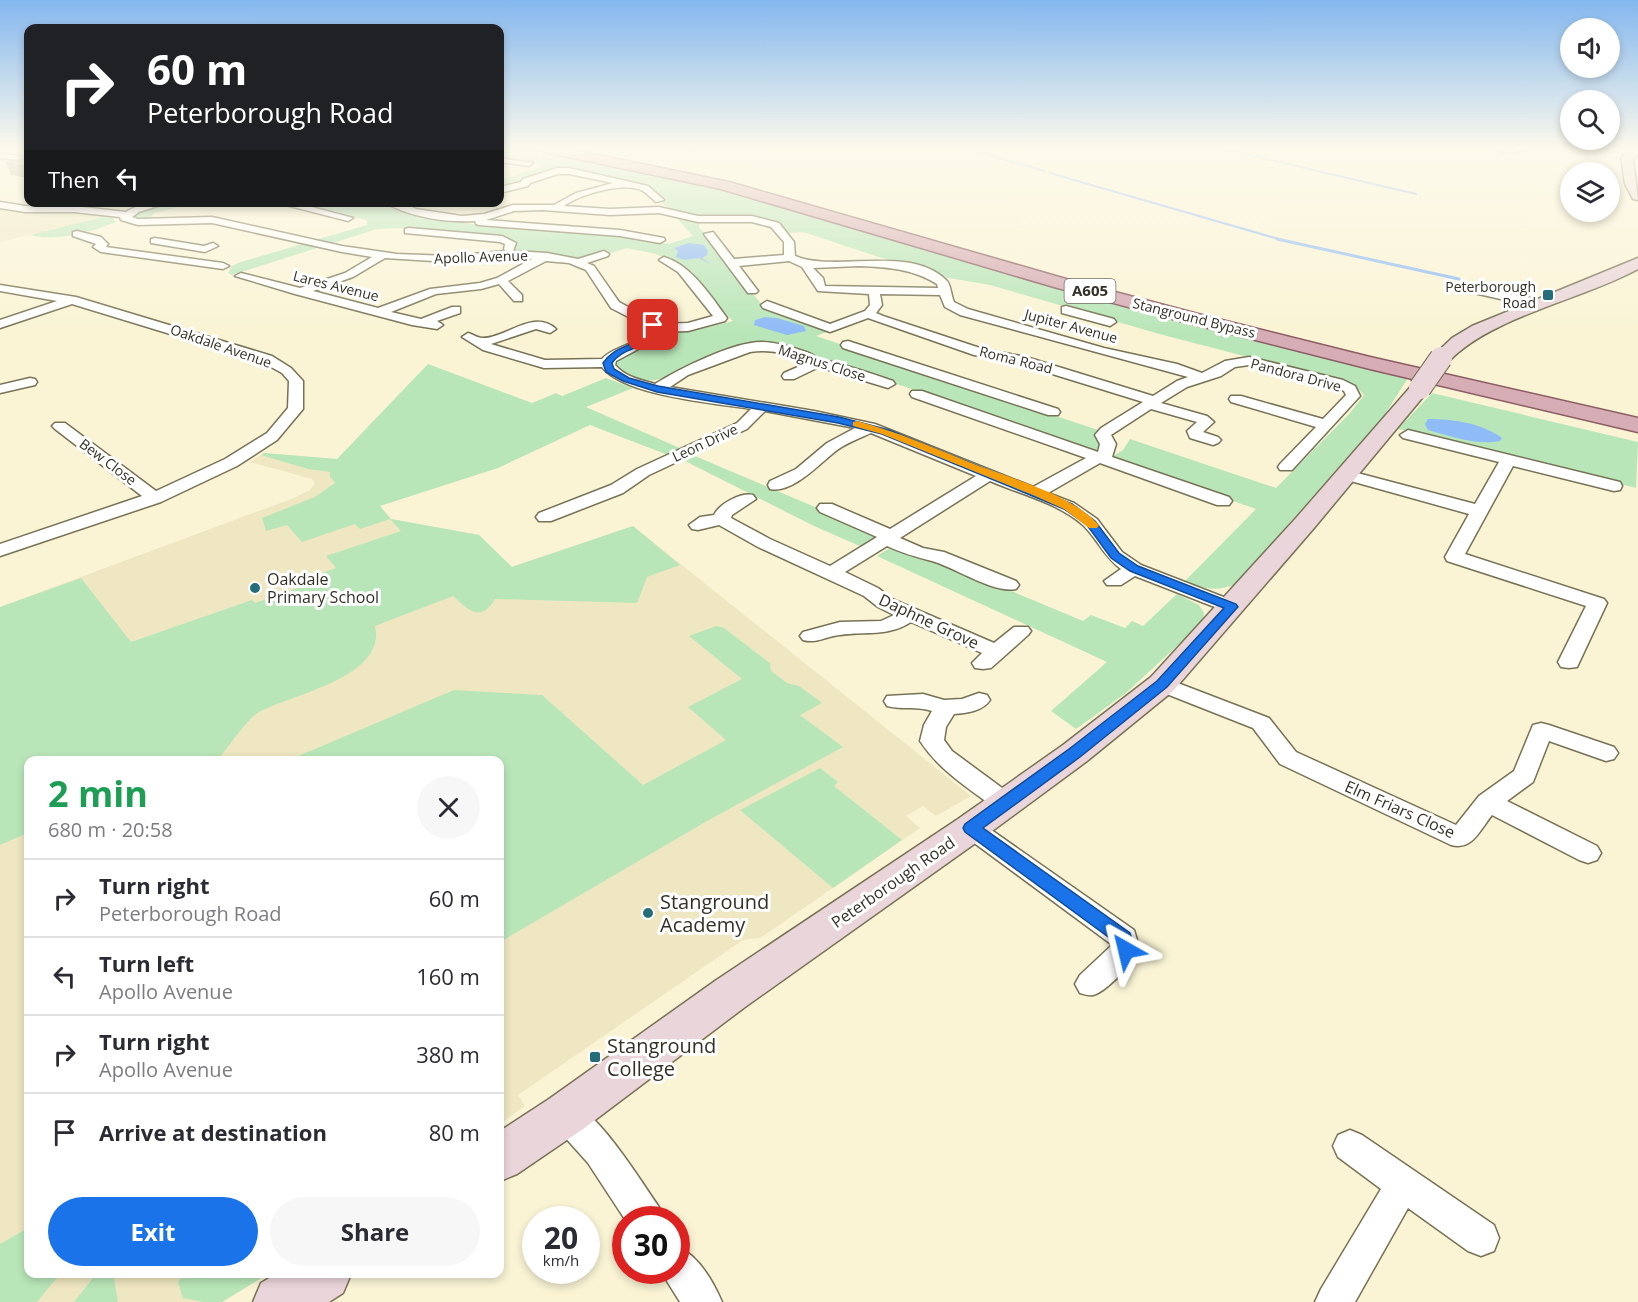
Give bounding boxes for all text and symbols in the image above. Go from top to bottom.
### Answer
map controls [1560,18,1620,222]
button: sound [1560,18,1620,78]
text: 60 m [147,40,247,97]
icon: right [48,48,126,126]
button: search [1560,90,1620,150]
text: Peterborough Road [147,94,393,131]
icon: left [111,162,144,195]
button: layers [1560,162,1620,222]
text: Then [48,164,99,194]
street label: Apollo Avenue [434,245,528,268]
street label: Lares Avenue [291,266,381,305]
place label: Peterborough Road [1445,277,1536,312]
road number: A605 [1064,279,1116,303]
marker: Peterborough Road [1541,288,1555,302]
street label: Stanground Bypass [1131,293,1258,342]
pin [627,299,678,350]
street label: Jupiter Avenue [1021,303,1120,347]
icon: arrive [636,308,669,341]
street label: Oakdale Avenue [168,319,275,372]
street label: Magnus Close [776,339,868,386]
street label: Roma Road [978,341,1055,378]
street label: Pandora Drive [1249,353,1344,396]
street label: Leon Drive [669,419,741,466]
street label: Bew Close [76,434,141,489]
place label: Oakdale Primary School [267,568,379,608]
marker: Oakdale Primary School [248,581,262,595]
street label: Daphne Grove [875,588,983,654]
text: 2 min [48,769,148,818]
street label: Elm Friars Close [1341,775,1459,843]
button: close [417,776,480,839]
text: 680 m · 20:58 [48,816,173,843]
street label: Peterborough Road [827,831,959,933]
text: Turn right [99,870,210,900]
icon: right [48,882,81,915]
text: 60 m [429,883,480,913]
place label: Stanground Academy [660,888,769,938]
text: Peterborough Road [99,900,282,927]
marker: Stanground Academy [641,906,655,920]
position arrow [1094,918,1158,982]
text: Turn left [99,948,194,978]
icon: left [48,960,81,993]
text: 160 m [416,961,480,991]
text: Apollo Avenue [99,978,233,1005]
text: Turn right [99,1026,210,1056]
place label: Stanground College [607,1032,716,1082]
icon: right [48,1038,81,1071]
text: 380 m [416,1039,480,1069]
marker: Stanground College [588,1050,602,1064]
text: Apollo Avenue [99,1056,233,1083]
icon: arrive [48,1116,81,1149]
text: Arrive at destination [99,1117,327,1147]
text: 80 m [429,1117,480,1147]
button: Exit [48,1197,258,1266]
button: Share [270,1197,480,1266]
speed limit sign: 30 [612,1206,690,1284]
text: 20 [544,1217,578,1258]
text: km/h [543,1250,579,1270]

